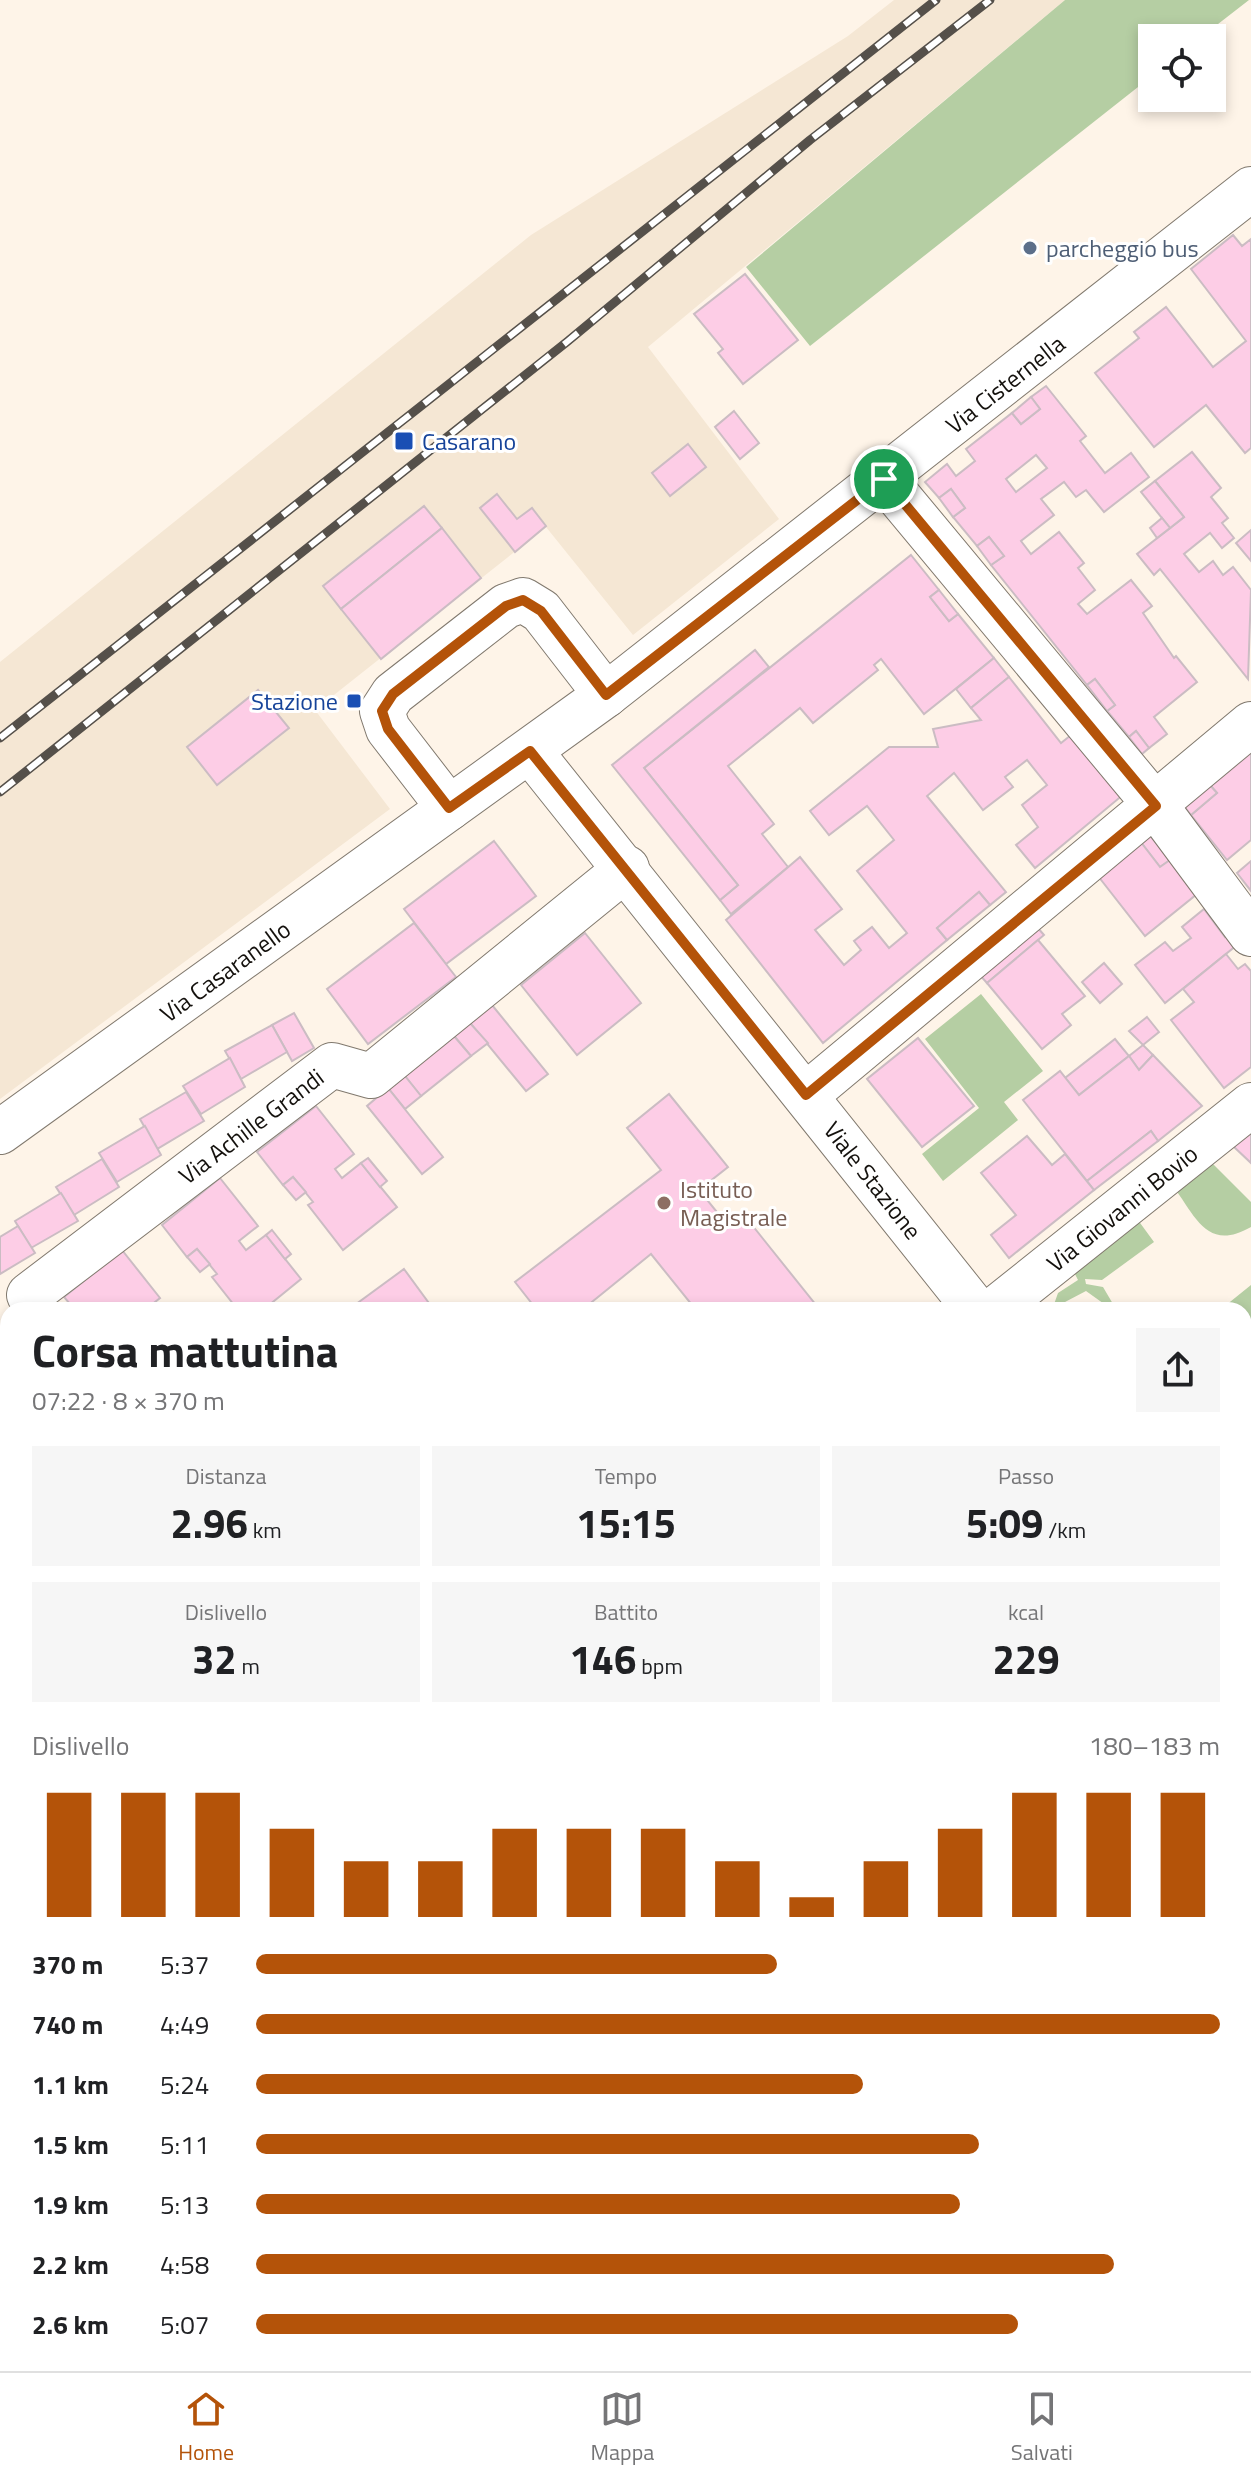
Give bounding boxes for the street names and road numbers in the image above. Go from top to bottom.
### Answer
street label: Via Cisternella [938,326,1072,442]
street label: Via Casaranello [152,911,298,1031]
street label: Via Achille Grandi [171,1059,331,1193]
street label: Viale Stazione [815,1113,931,1247]
street label: Via Giovanni Bovio [1039,1136,1205,1280]

